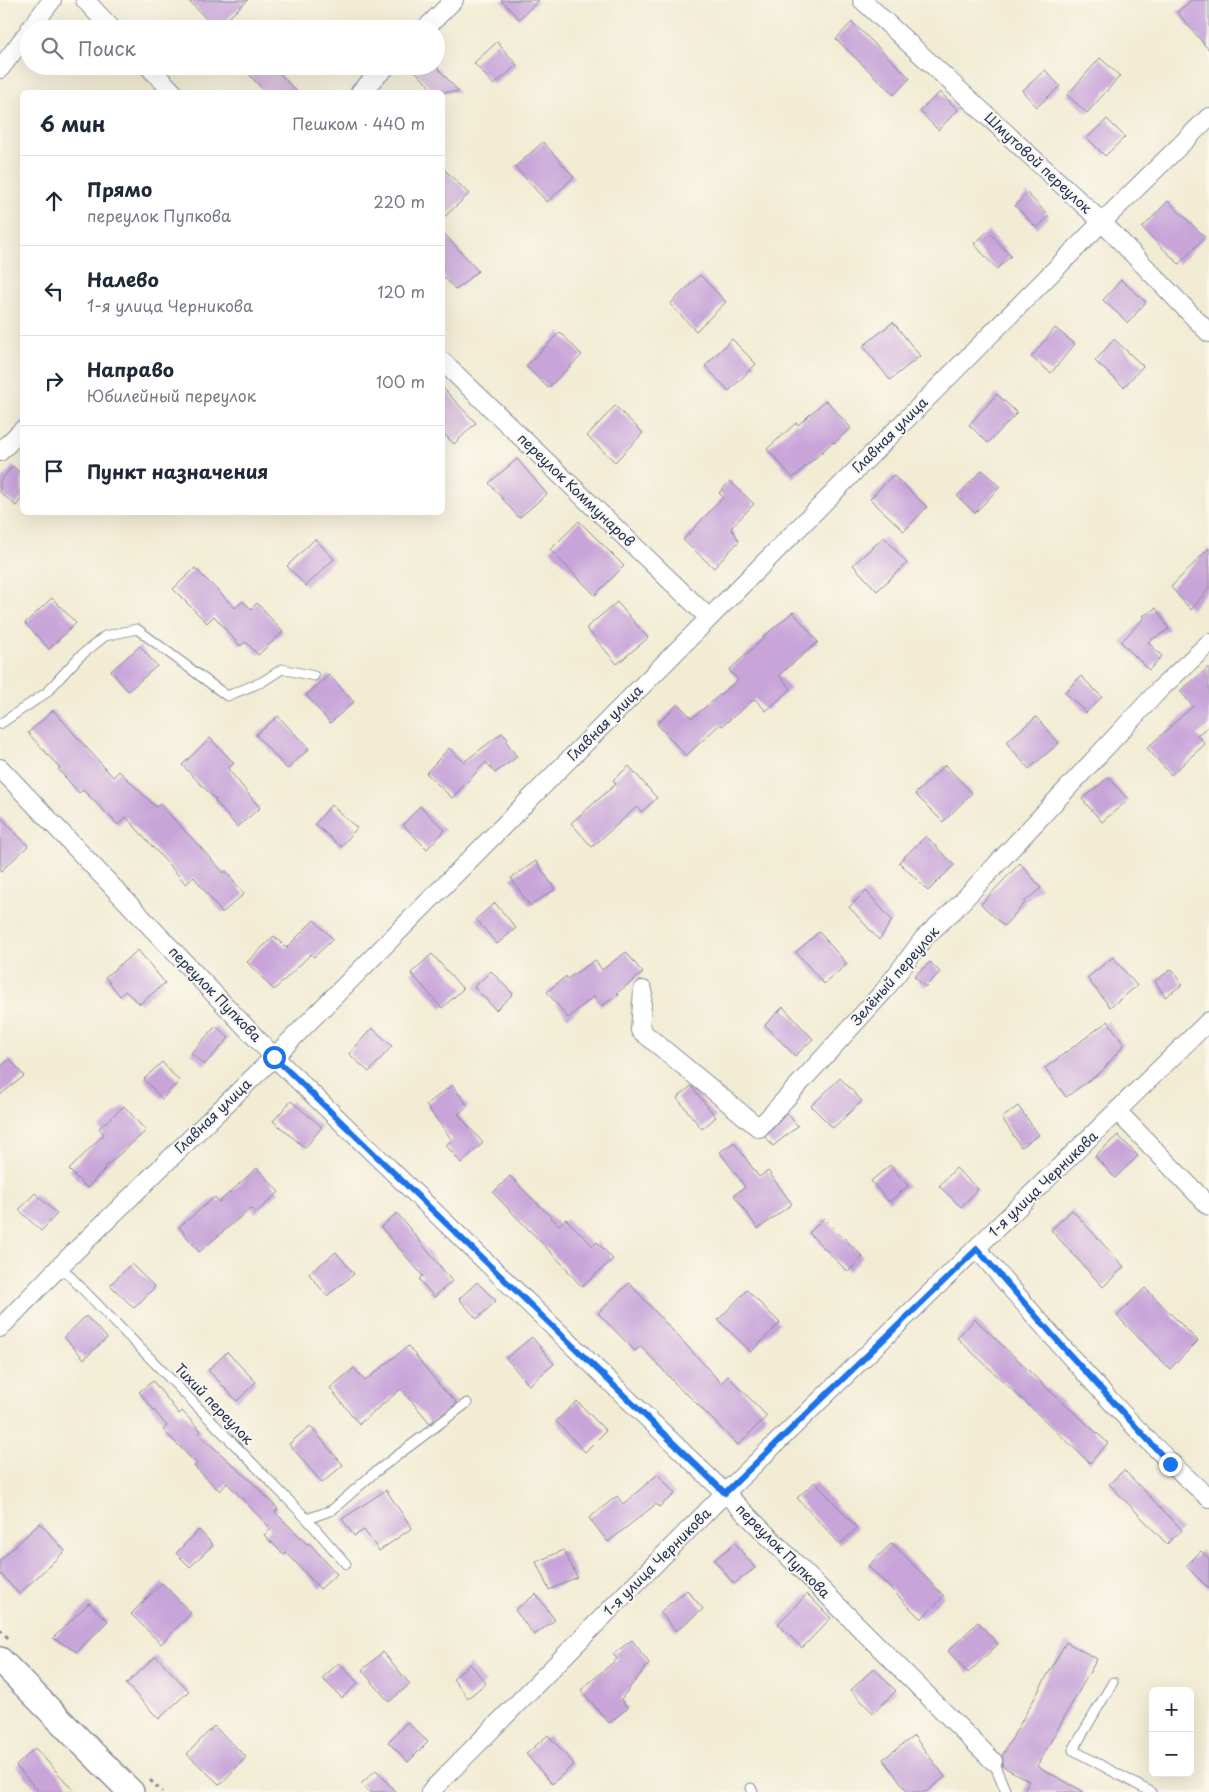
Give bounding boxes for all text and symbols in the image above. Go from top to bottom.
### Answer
search box [20,20,445,75]
icon: search [38,34,66,62]
text: Поиск [78,34,136,62]
text: 6 мин [40,107,106,139]
street label: Шмутовой переулок [980,107,1097,219]
text: Пешком · 440 m [292,111,425,135]
text: Прямо [87,175,152,203]
icon: ahead [40,187,68,215]
text: 220 m [374,189,425,213]
text: переулок Пупкова [87,203,231,227]
text: Налево [87,265,159,293]
icon: left [40,277,68,305]
text: 120 m [378,279,425,303]
text: 1-я улица Черникова [87,293,253,317]
text: Направо [87,355,174,383]
icon: right [40,367,68,395]
text: 100 m [376,369,425,393]
text: Юбилейный переулок [87,383,256,407]
street label: Главная улица [847,392,933,477]
street label: переулок Коммунаров [513,428,640,551]
icon: arrive [40,457,68,485]
text: Пункт назначения [87,457,268,485]
street label: Главная улица [562,680,648,765]
street label: Зелёный переулок [846,921,944,1030]
street label: переулок Пупкова [164,941,267,1046]
route start [263,1046,286,1069]
street label: Главная улица [169,1073,256,1158]
street label: 1-я улица Черникова [983,1125,1102,1242]
street label: Тихий переулок [170,1358,259,1449]
route end [1159,1453,1182,1476]
street label: переулок Пупкова [731,1499,836,1603]
street label: 1-я улица Черникова [598,1503,716,1620]
map controls [1149,1687,1194,1777]
button: + [1149,1687,1194,1732]
button: − [1149,1732,1194,1777]

